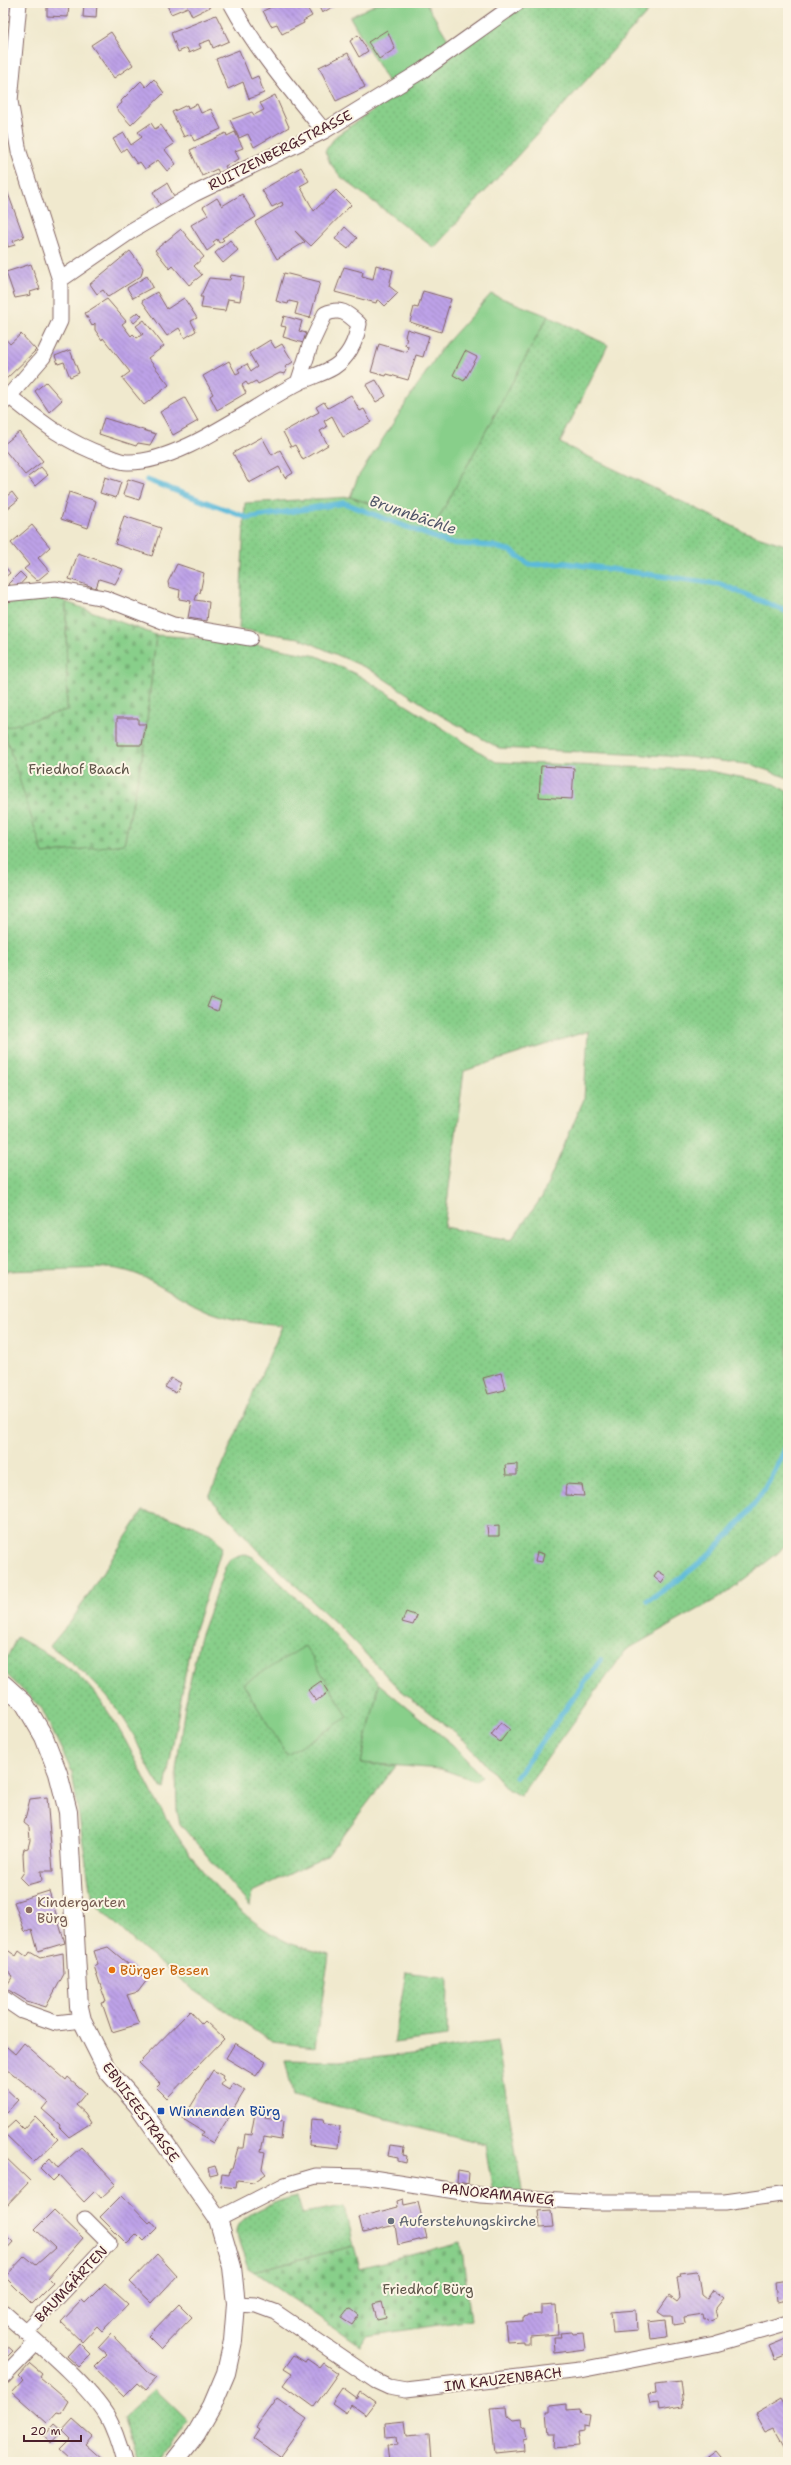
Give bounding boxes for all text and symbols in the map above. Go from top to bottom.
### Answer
street label: RUITZENBERGSTRASSE [205,106,355,194]
water label: Brunnbächle [367,491,459,539]
park label: Friedhof Baach [28,760,130,778]
place label: Kindergarten Bürg [37,1893,126,1927]
marker: Kindergarten Bürg [24,1905,34,1915]
place label: Bürger Besen [120,1961,209,1979]
marker: Bürger Besen [107,1965,117,1975]
street label: EBNISEESTRASSE [99,2058,184,2166]
place label: Winnenden Bürg [169,2102,280,2120]
marker: Winnenden Bürg [156,2106,166,2116]
street label: PANORAMAWEG [441,2179,556,2209]
place label: Auferstehungskirche [399,2212,536,2230]
marker: Auferstehungskirche [386,2216,396,2226]
street label: BAUMGÄRTEN [31,2242,111,2326]
park label: Friedhof Bürg [382,2280,474,2298]
street label: IM KAUZENBACH [443,2363,563,2395]
scale bar [24,2417,81,2443]
text: 20 m [30,2423,61,2439]

